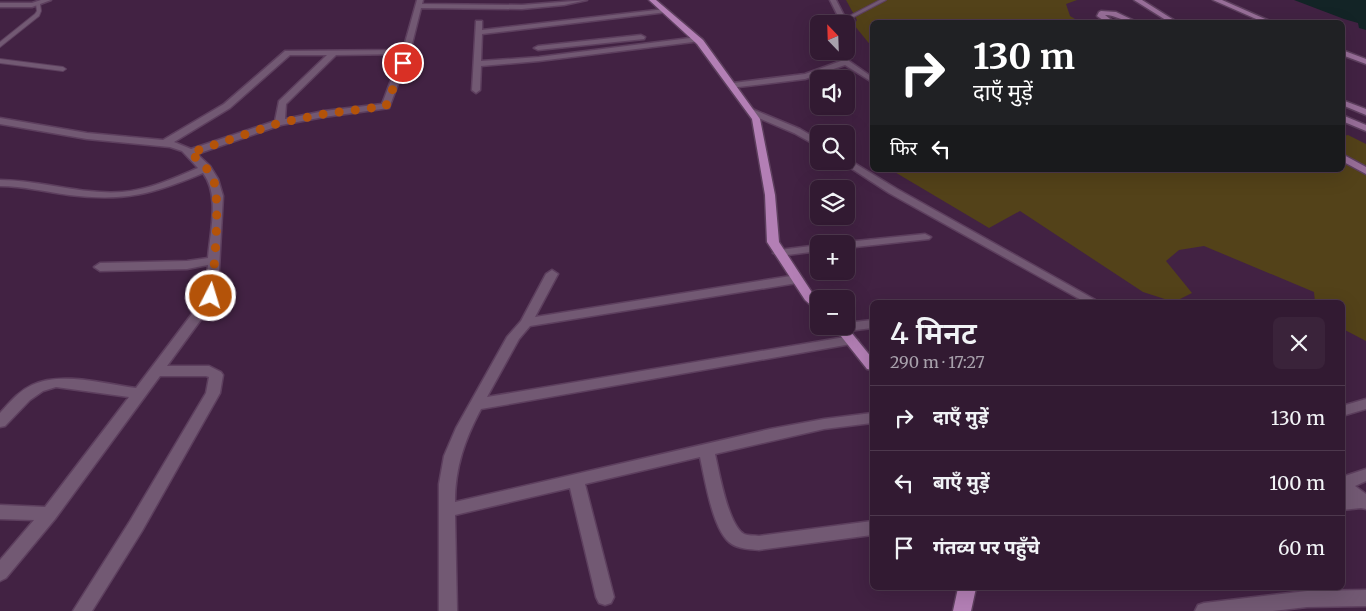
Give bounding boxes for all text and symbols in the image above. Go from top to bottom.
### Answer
north arrow [810,15,855,60]
map controls [810,15,855,335]
text: 130 m [973,35,1075,79]
icon: right [890,40,955,105]
pin [382,42,424,84]
icon: arrive [389,49,417,77]
button: sound [810,70,855,115]
text: दाएँ मुड़ें [973,78,1033,106]
button: search [810,125,855,170]
icon: left [927,135,955,163]
text: फिर [890,136,917,160]
button: layers [810,180,855,225]
button: + [810,235,855,280]
position arrow [184,269,236,321]
button: − [810,290,855,335]
text: 4 मिनट [890,314,977,352]
button: close [1273,317,1325,369]
text: 290 m · 17:27 [890,352,985,372]
icon: right [890,404,918,432]
text: दाएँ मुड़ें [933,405,989,429]
text: 130 m [1271,406,1325,430]
icon: left [890,469,918,497]
text: बाएँ मुड़ें [933,470,990,494]
text: 100 m [1269,471,1325,495]
icon: arrive [890,534,918,562]
text: गंतव्य पर पहुँचे [933,535,1040,559]
text: 60 m [1278,536,1325,560]

